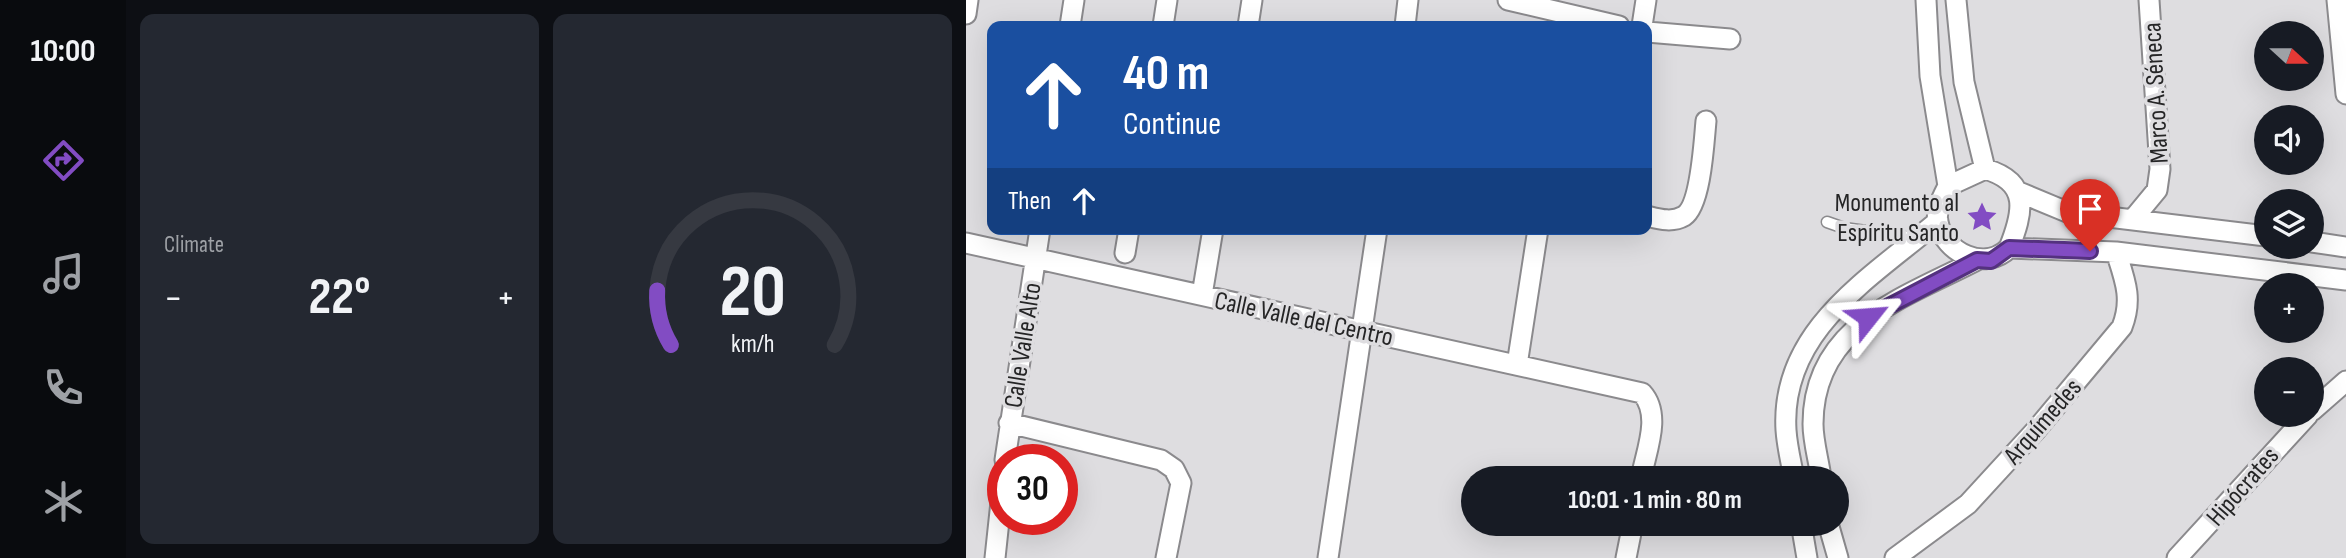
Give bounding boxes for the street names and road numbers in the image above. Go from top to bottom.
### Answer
street label: Marco A. Séneca [2137,22,2176,164]
street label: Calle Valle Alto [998,280,1049,410]
street label: Calle Valle del Centro [1212,285,1396,354]
street label: Arquímedes [1997,373,2089,472]
street label: Hipócrates [2200,441,2286,533]

